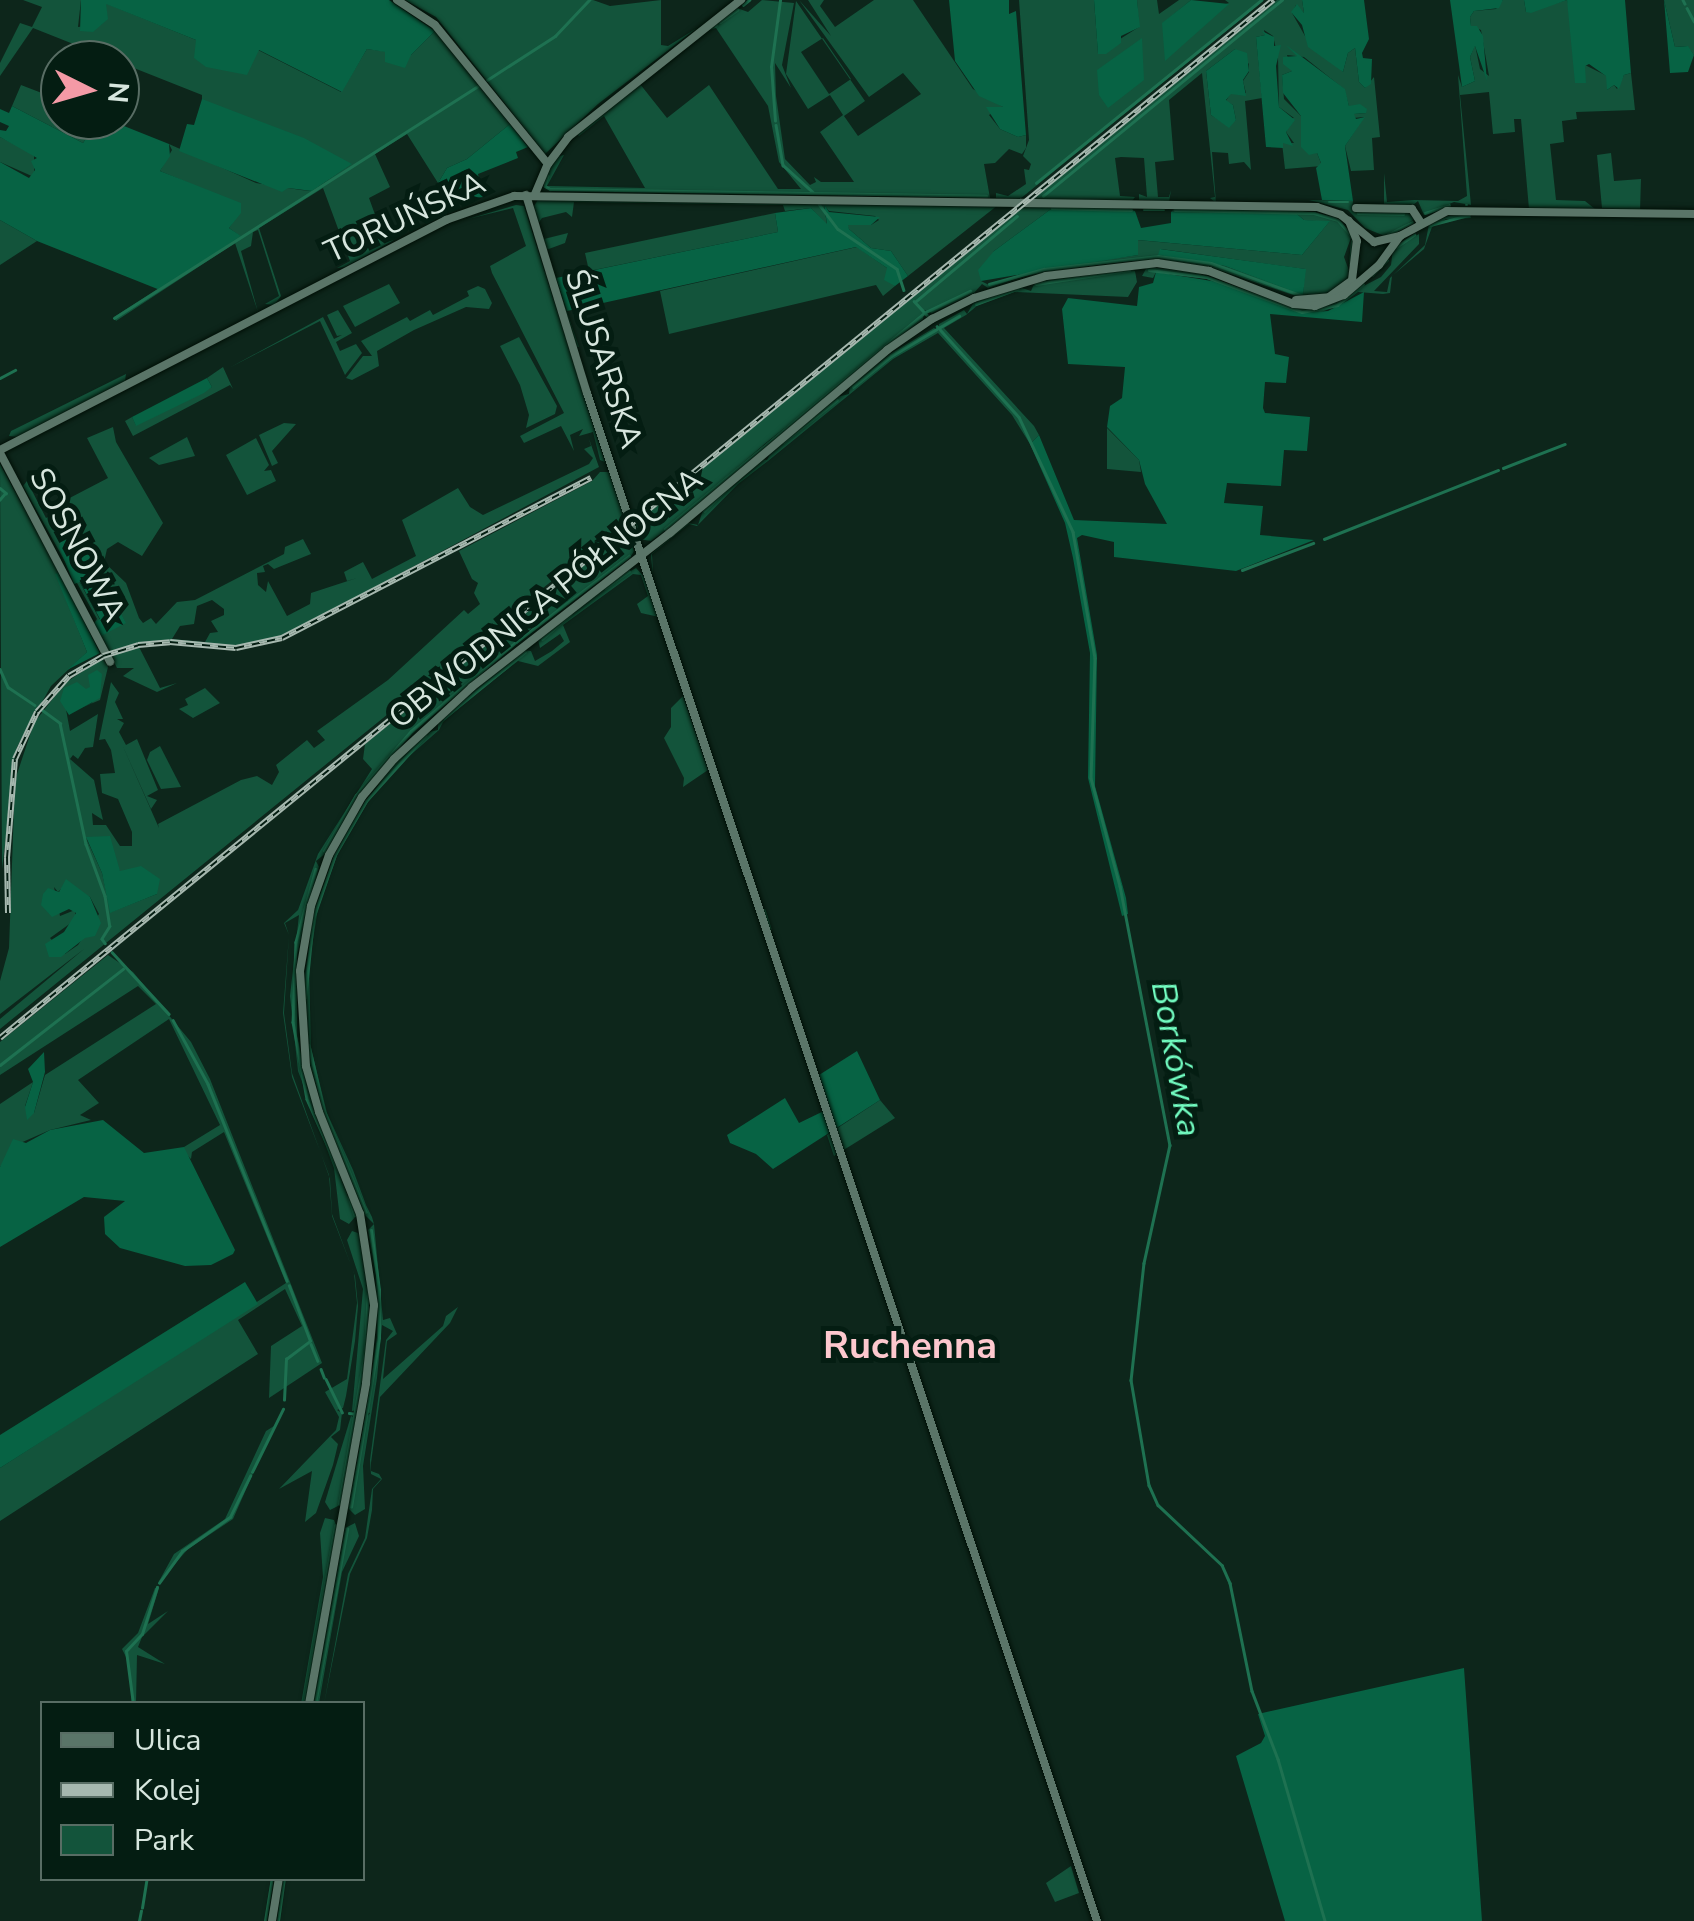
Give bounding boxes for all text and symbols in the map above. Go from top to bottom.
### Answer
north arrow [40,40,140,140]
text: N [98,80,138,105]
street label: TORUŃSKA [319,164,491,272]
street label: ŚLUSARSKA [556,265,650,453]
street label: OBWODNICA PÓŁNOCNA [382,461,710,737]
street label: SOSNOWA [21,462,133,628]
water label: Borkówka [1142,978,1210,1140]
district label: Ruchenna [823,1323,997,1369]
legend [40,1701,365,1881]
text: Ulica [134,1720,201,1761]
text: Kolej [134,1770,201,1811]
text: Park [134,1820,194,1861]

